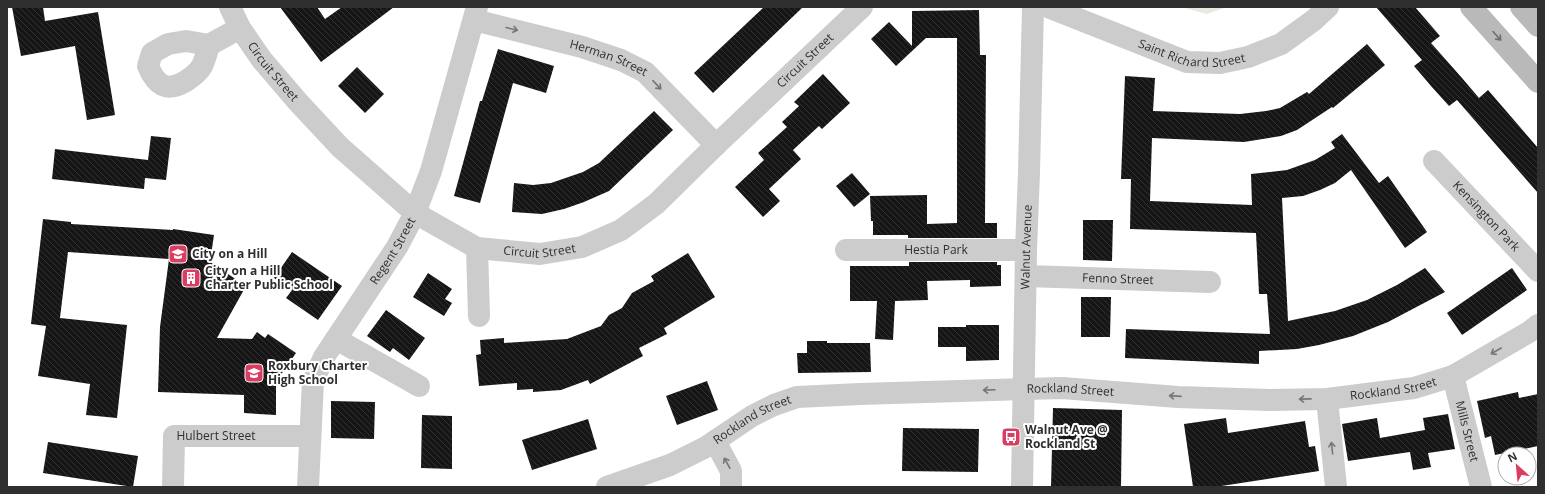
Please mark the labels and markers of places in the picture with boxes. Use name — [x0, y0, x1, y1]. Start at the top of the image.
school or university icon: City on a Hill — [167, 243, 189, 265]
place label: City on a Hill — [192, 245, 267, 262]
place label: City on a Hill Charter Public School — [205, 262, 333, 293]
building icon: City on a Hill Charter Public School — [180, 267, 202, 289]
place label: Roxbury Charter High School — [268, 357, 368, 388]
school or university icon: Roxbury Charter High School — [243, 362, 265, 384]
place label: Walnut Ave @ Rockland St — [1025, 421, 1108, 452]
bus stop icon: Walnut Ave @ Rockland St — [1000, 426, 1022, 448]

